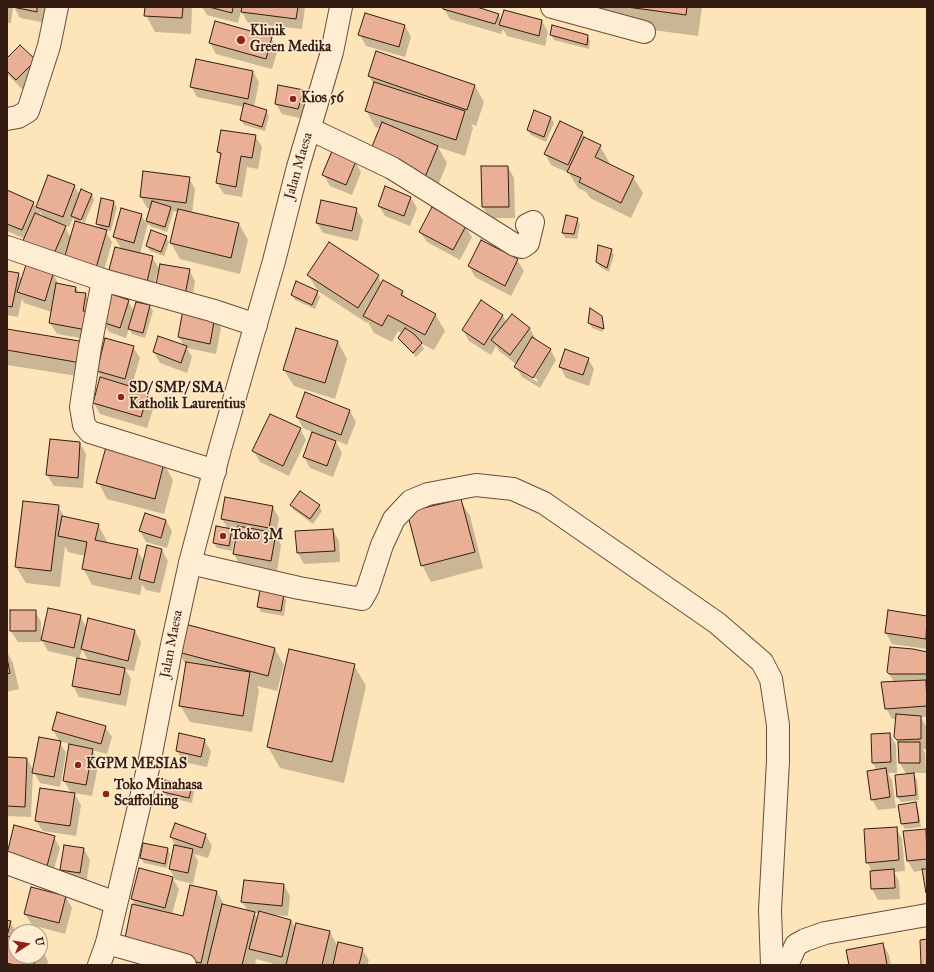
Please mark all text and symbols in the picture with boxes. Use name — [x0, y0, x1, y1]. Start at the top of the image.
place label: Klinik Green Medika — [250, 24, 331, 56]
marker: Klinik Green Medika — [235, 34, 247, 46]
place label: Kios 56 — [301, 91, 344, 107]
marker: Kios 56 — [288, 94, 298, 104]
street label: Jalan Maesa — [281, 131, 317, 201]
place label: SD/ SMP/ SMA Katholik Laurentius — [129, 381, 245, 414]
marker: SD/ SMP/ SMA Katholik Laurentius — [116, 392, 126, 402]
place label: Toko 3M — [231, 528, 283, 544]
marker: Toko 3M — [218, 531, 228, 541]
street label: Jalan Maesa — [157, 609, 187, 679]
place label: KGPM MESIAS — [86, 757, 187, 773]
marker: KGPM MESIAS — [73, 760, 83, 770]
place label: Toko Minahasa Scaffolding — [114, 778, 203, 810]
marker: Toko Minahasa Scaffolding — [101, 789, 111, 799]
north arrow — [8, 924, 48, 964]
text: U — [32, 936, 47, 947]

